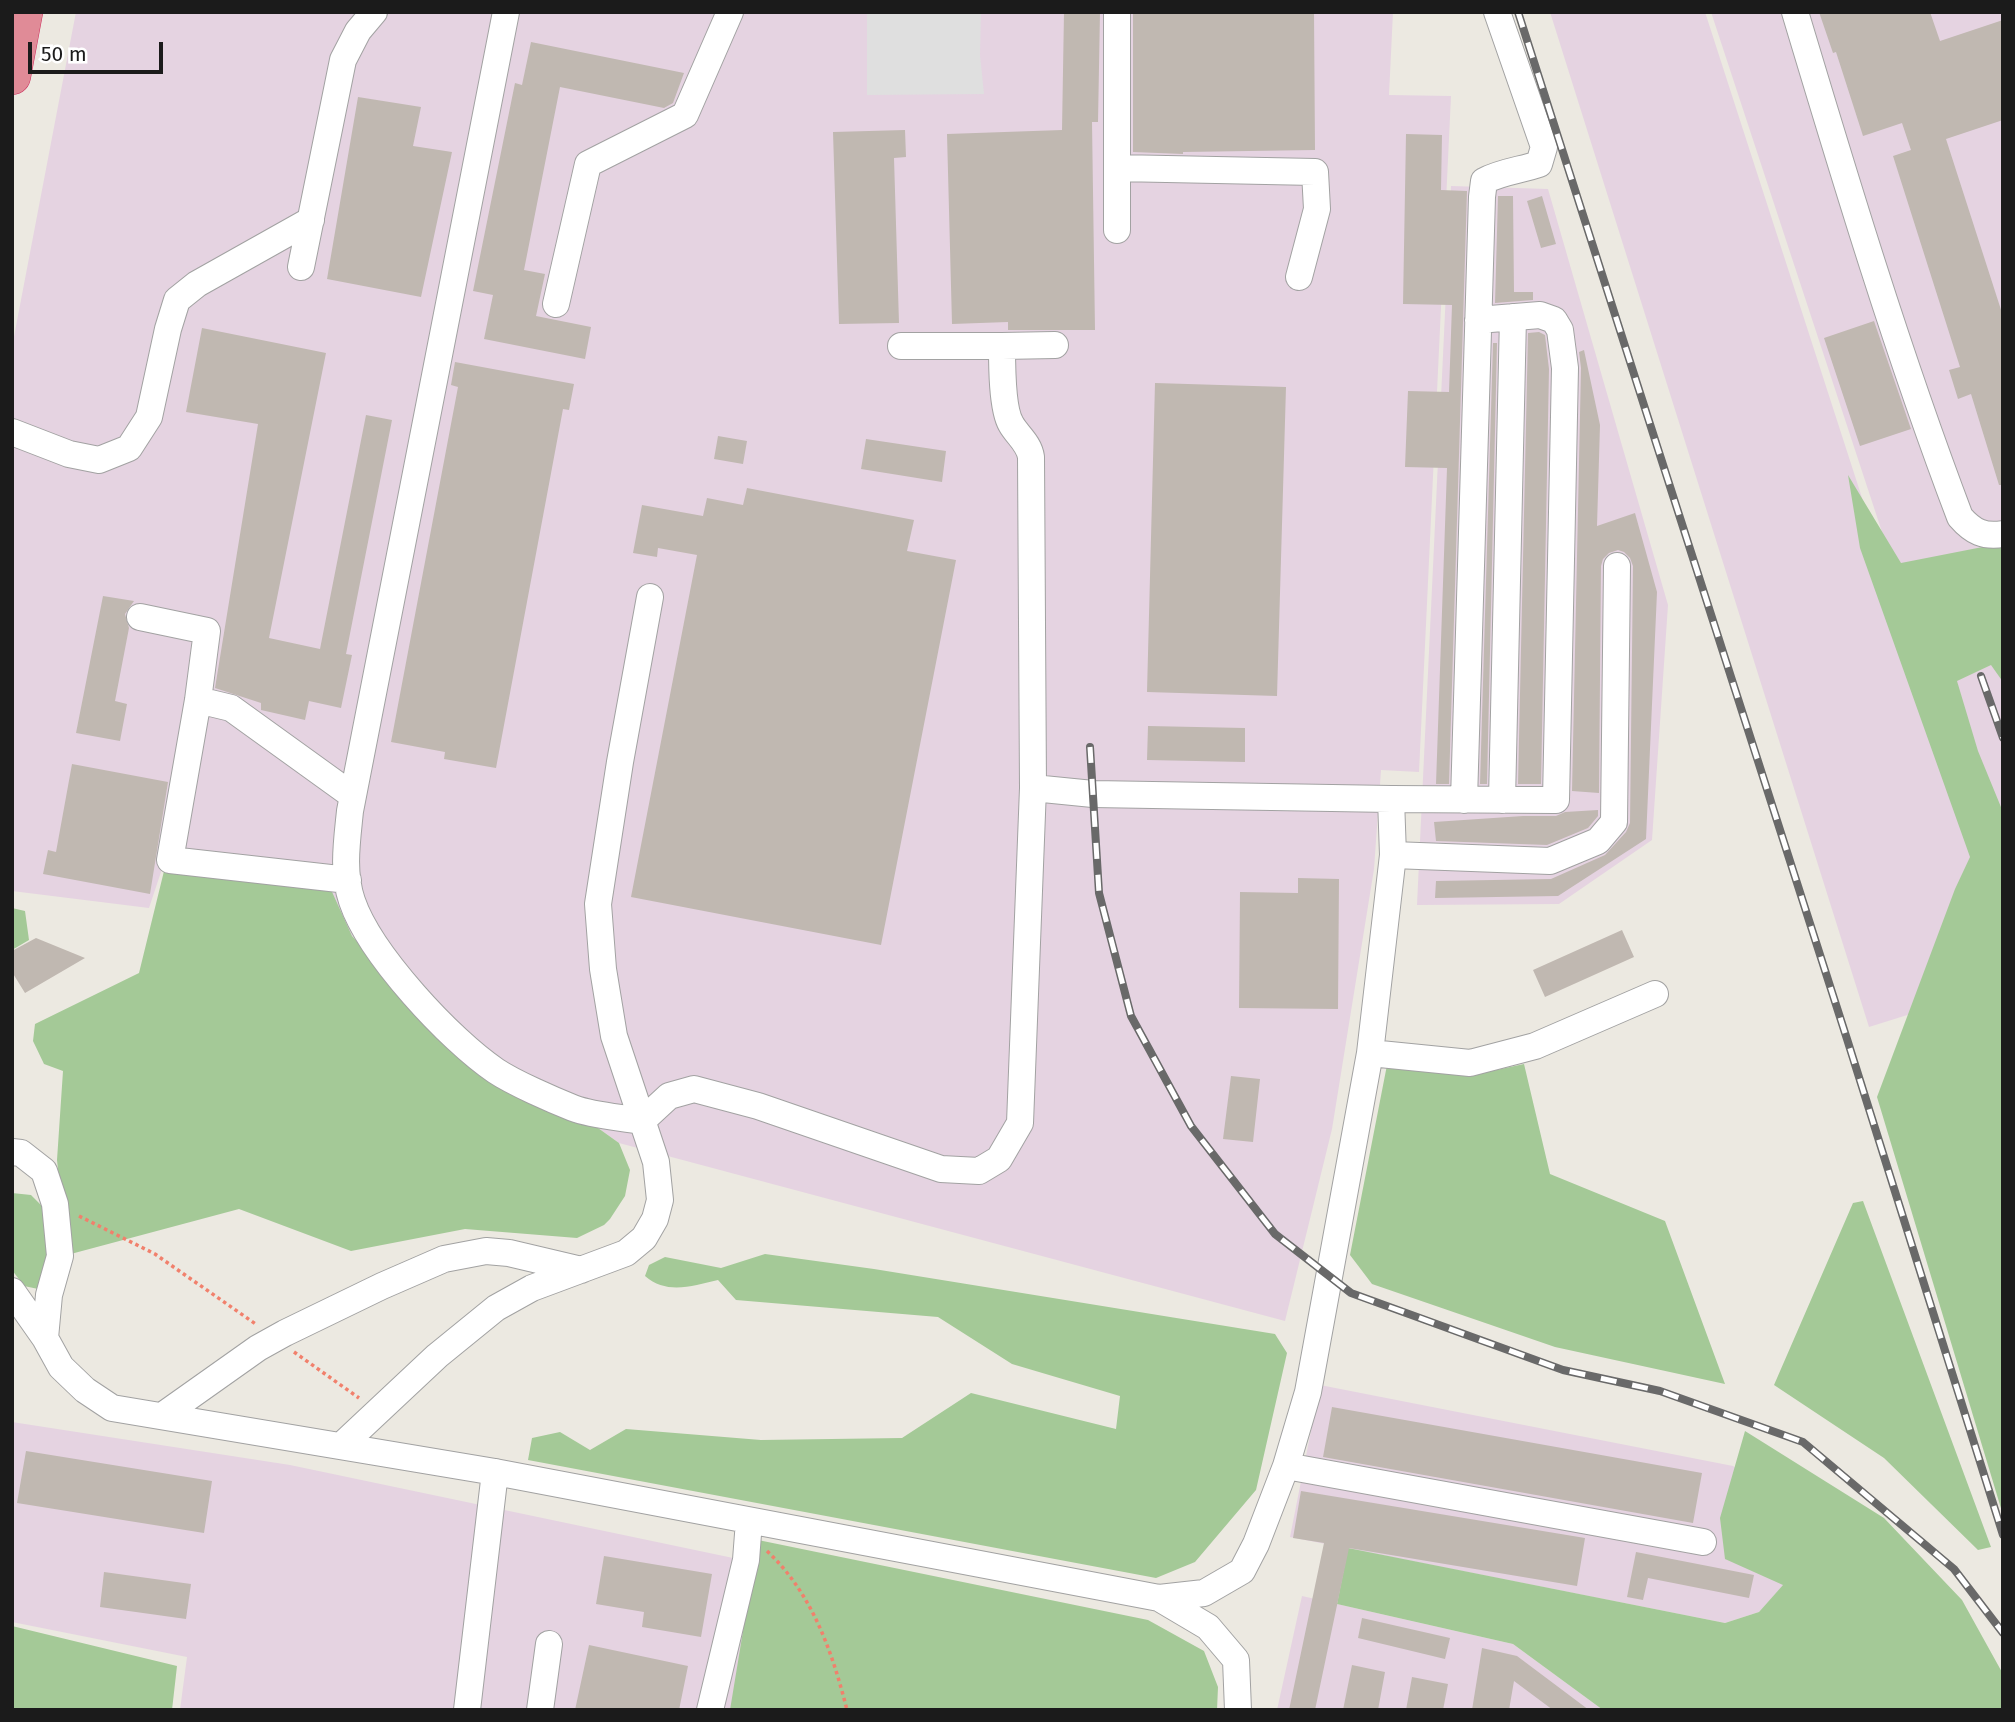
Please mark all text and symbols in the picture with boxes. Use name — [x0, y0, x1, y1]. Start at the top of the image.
scale bar — [32, 28, 166, 72]
text: 50 m — [41, 41, 87, 67]

